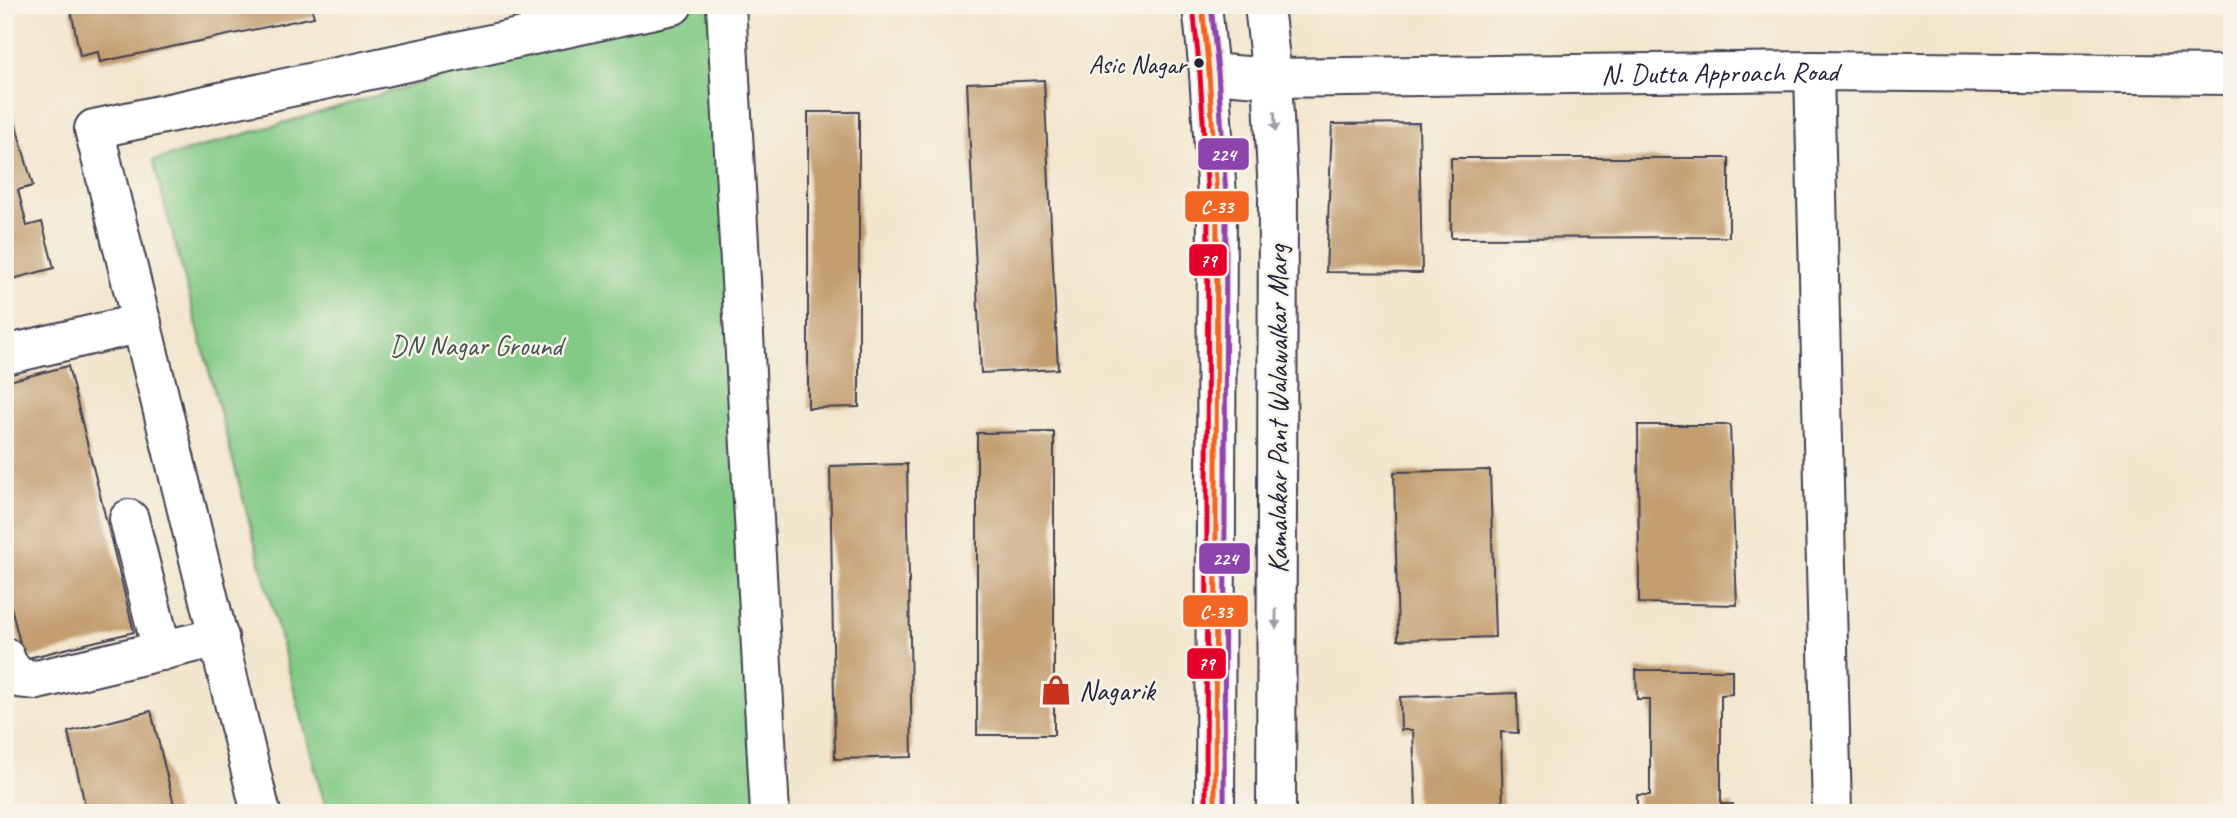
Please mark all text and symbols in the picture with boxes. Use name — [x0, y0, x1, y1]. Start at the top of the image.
place label: Asic Nagar — [1089, 48, 1189, 81]
street label: N. Dutta Approach Road — [1601, 54, 1842, 92]
marker: Asic Nagar — [1192, 56, 1206, 70]
one-way arrow — [1269, 111, 1280, 133]
line badge: 224 — [1197, 137, 1250, 171]
text: 224 — [1210, 143, 1238, 167]
line badge: C-33 — [1184, 190, 1250, 223]
text: C-33 — [1201, 195, 1236, 219]
line badge: 79 — [1188, 243, 1228, 277]
street label: Kamalakar Pant Walawalkar Marg — [1260, 243, 1295, 573]
text: 79 — [1200, 249, 1219, 273]
park label: DN Nagar Ground — [390, 328, 566, 363]
line badge: 224 — [1198, 542, 1251, 575]
text: 224 — [1212, 547, 1240, 571]
line badge: C-33 — [1182, 594, 1249, 628]
text: C-33 — [1200, 600, 1235, 624]
one-way arrow — [1271, 608, 1282, 630]
line badge: 79 — [1186, 647, 1227, 680]
text: 79 — [1198, 652, 1217, 676]
shop icon: Nagarik — [1039, 673, 1073, 707]
place label: Nagarik — [1079, 673, 1156, 708]

